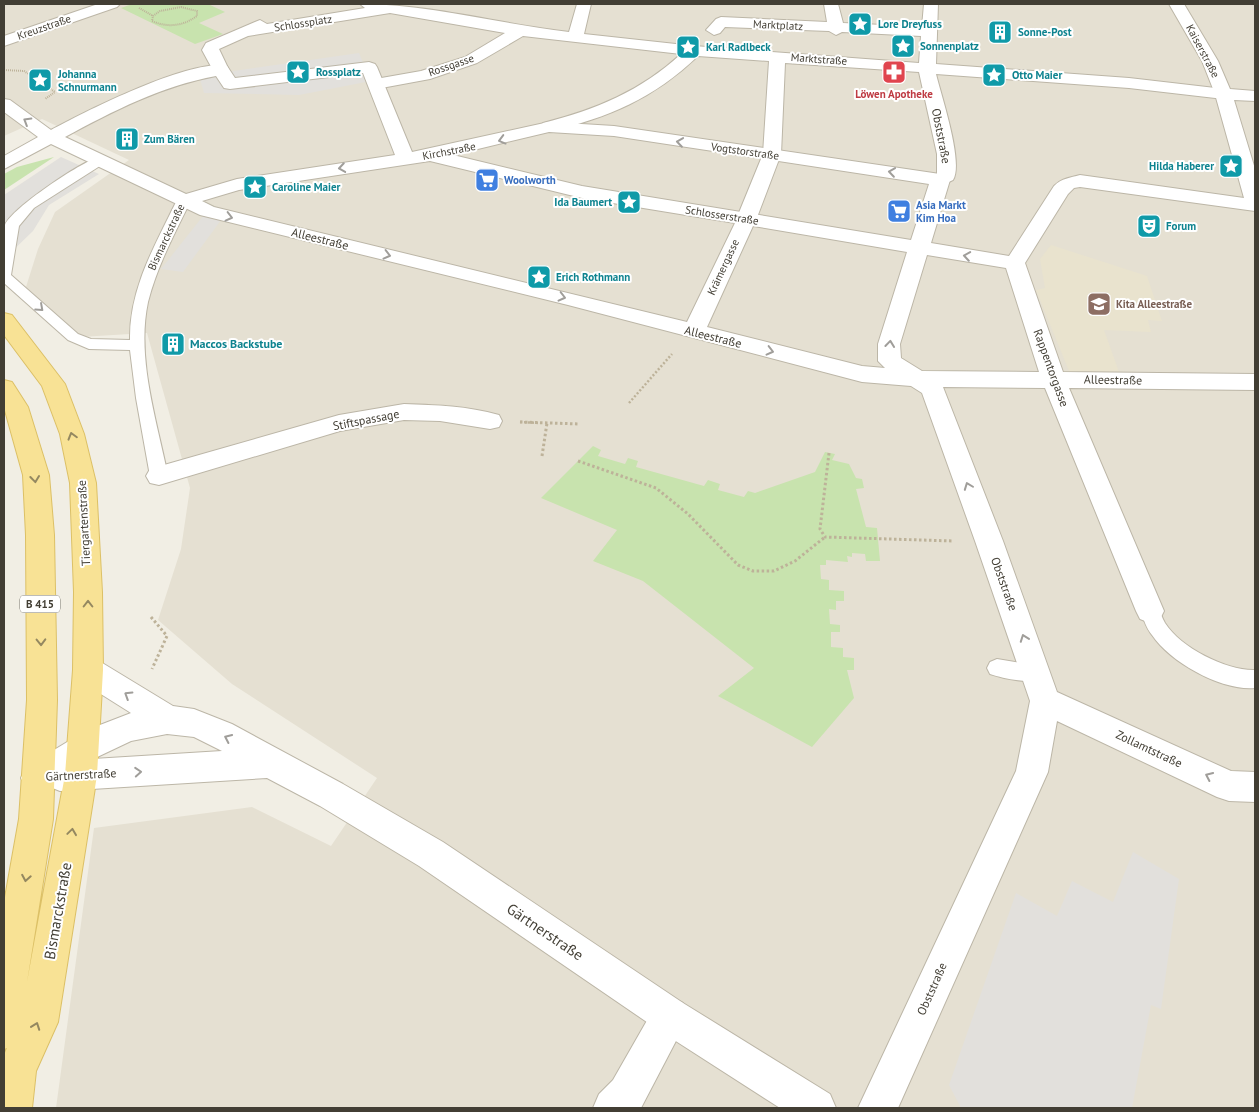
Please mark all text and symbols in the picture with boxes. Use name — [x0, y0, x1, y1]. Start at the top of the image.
street label: Kreuzstraße — [15, 11, 73, 43]
place icon: Lore Dreyfuss — [847, 11, 873, 37]
street label: Schlossplatz — [273, 12, 333, 34]
street label: Marktplatz — [753, 17, 803, 33]
place label: Lore Dreyfuss — [878, 17, 942, 31]
building icon: Sonne-Post — [987, 19, 1013, 45]
street label: Kaiserstraße — [1183, 22, 1223, 80]
place label: Sonne-Post — [1018, 25, 1072, 39]
place icon: Sonnenplatz — [890, 33, 916, 59]
place icon: Karl Radlbeck — [675, 34, 701, 60]
place label: Sonnenplatz — [920, 39, 979, 53]
place label: Karl Radlbeck — [706, 40, 771, 54]
street label: Marktstraße — [790, 50, 848, 68]
street label: Rossgasse — [426, 51, 476, 79]
place icon: Rossplatz — [285, 59, 311, 85]
pharmacy icon: Löwen Apotheke — [881, 59, 907, 85]
place icon: Otto Maier — [981, 62, 1007, 88]
place label: Rossplatz — [316, 65, 361, 79]
place icon: Johanna Schnurmann — [27, 67, 53, 93]
place label: Johanna Schnurmann — [57, 67, 117, 94]
place label: Otto Maier — [1012, 68, 1062, 82]
place label: Löwen Apotheke — [855, 87, 933, 101]
street label: Obststraße — [929, 107, 954, 165]
one-way arrow — [23, 117, 32, 127]
building icon: Zum Bären — [114, 126, 140, 152]
place label: Zum Bären — [144, 132, 195, 146]
one-way arrow — [498, 134, 506, 144]
one-way arrow — [675, 137, 684, 147]
street label: Kirchstraße — [421, 139, 477, 163]
street label: Vogtstorstraße — [709, 139, 780, 163]
place icon: Hilda Haberer — [1218, 153, 1244, 179]
place label: Hilda Haberer — [1149, 159, 1214, 173]
one-way arrow — [338, 163, 346, 173]
supermarket icon: Woolworth — [474, 167, 500, 193]
one-way arrow — [888, 167, 896, 178]
place label: Woolworth — [504, 173, 556, 187]
place icon: Caroline Maier — [242, 174, 268, 200]
place label: Caroline Maier — [272, 180, 341, 194]
place icon: Ida Baumert — [616, 189, 642, 215]
place label: Ida Baumert — [554, 195, 612, 209]
supermarket icon: Asia Markt Kim Hoa — [886, 198, 912, 224]
place label: Asia Markt Kim Hoa — [916, 198, 966, 225]
street label: Bismarckstraße — [144, 201, 188, 273]
street label: Schlosserstraße — [684, 202, 760, 228]
one-way arrow — [225, 211, 234, 222]
theatre icon: Forum — [1136, 213, 1162, 239]
place label: Forum — [1166, 219, 1196, 233]
street label: Alleestraße — [290, 224, 350, 253]
street label: Krämergasse — [704, 236, 742, 297]
one-way arrow — [383, 249, 392, 260]
one-way arrow — [962, 251, 970, 262]
place icon: Erich Rothmann — [526, 264, 552, 290]
place label: Erich Rothmann — [556, 270, 630, 284]
one-way arrow — [558, 291, 567, 302]
school or university icon: Kita Alleestraße — [1086, 291, 1112, 317]
place label: Kita Alleestraße — [1116, 297, 1192, 311]
one-way arrow — [35, 302, 44, 311]
street label: Alleestraße — [683, 322, 743, 351]
street label: Rappentorgasse — [1030, 327, 1072, 409]
building icon: Maccos Backstube — [160, 331, 186, 357]
place label: Maccos Backstube — [190, 336, 282, 351]
one-way arrow — [885, 340, 896, 348]
one-way arrow — [766, 345, 775, 356]
street label: Alleestraße — [1084, 371, 1142, 388]
street label: Stiftspassage — [331, 406, 400, 433]
one-way arrow — [68, 432, 78, 440]
one-way arrow — [29, 476, 40, 484]
street label: Tiergartenstraße — [74, 480, 93, 566]
one-way arrow — [964, 482, 974, 491]
street label: Obststraße — [988, 555, 1021, 613]
road number: B 415 — [20, 596, 60, 612]
one-way arrow — [83, 599, 93, 607]
one-way arrow — [1020, 635, 1030, 643]
one-way arrow — [35, 638, 46, 646]
one-way arrow — [125, 691, 134, 701]
street label: Zollamtstraße — [1114, 727, 1185, 770]
one-way arrow — [225, 734, 234, 744]
street label: Gärtnerstraße — [45, 765, 117, 784]
one-way arrow — [134, 766, 142, 777]
one-way arrow — [1205, 772, 1214, 783]
one-way arrow — [66, 827, 76, 836]
street label: Bismarckstraße — [40, 861, 75, 961]
one-way arrow — [21, 874, 31, 882]
street label: Gärtnerstraße — [503, 899, 587, 964]
street label: Obststraße — [913, 960, 950, 1018]
one-way arrow — [30, 1022, 40, 1031]

